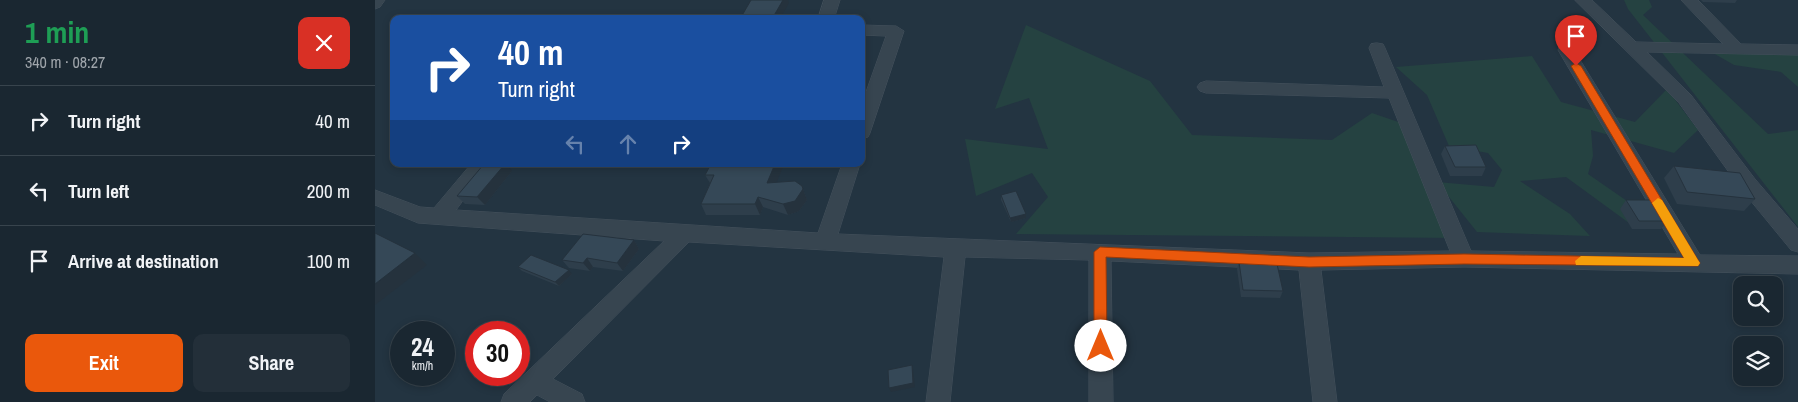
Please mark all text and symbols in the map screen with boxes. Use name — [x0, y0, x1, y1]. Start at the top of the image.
text: 1 min — [25, 12, 89, 52]
pin — [1555, 15, 1597, 66]
button: close — [298, 17, 350, 69]
icon: arrive — [1562, 22, 1590, 50]
text: 40 m — [498, 29, 563, 76]
icon: right — [415, 35, 480, 100]
text: 340 m · 08:27 — [25, 51, 105, 73]
text: Turn right — [498, 74, 575, 104]
icon: right — [25, 107, 53, 135]
text: Turn right — [68, 108, 140, 134]
text: 40 m — [315, 108, 350, 134]
icon: left — [561, 130, 589, 158]
icon: ahead — [614, 130, 642, 158]
icon: right — [667, 130, 695, 158]
icon: left — [25, 177, 53, 205]
text: Turn left — [68, 178, 129, 204]
text: 200 m — [307, 178, 350, 204]
icon: arrive — [25, 247, 53, 275]
text: Arrive at destination — [68, 248, 219, 274]
text: 100 m — [307, 248, 350, 274]
map controls — [1733, 276, 1783, 386]
button: search — [1733, 276, 1783, 326]
position arrow — [1074, 319, 1126, 371]
speed limit sign: 30 — [465, 321, 530, 386]
text: 24 — [411, 330, 434, 364]
button: Exit — [25, 334, 183, 392]
button: Share — [193, 334, 350, 392]
button: layers — [1733, 336, 1783, 386]
text: km/h — [412, 358, 433, 374]

